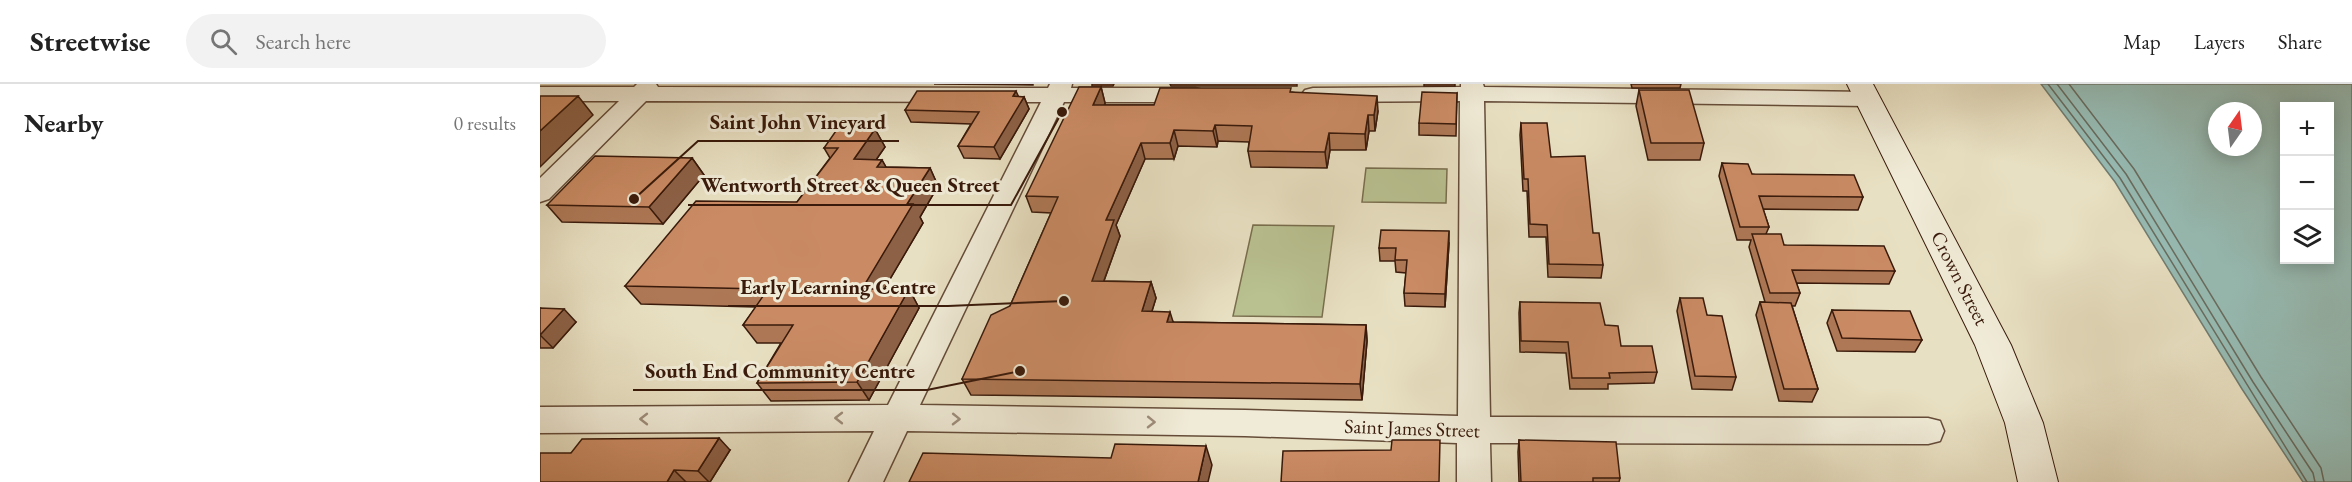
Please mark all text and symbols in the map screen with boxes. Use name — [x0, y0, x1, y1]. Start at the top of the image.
search box — [186, 14, 606, 68]
text: Streetwise — [30, 23, 150, 59]
icon: search — [207, 25, 240, 58]
text: Search here — [255, 27, 351, 56]
text: Map — [2123, 28, 2161, 55]
text: Layers — [2194, 28, 2245, 55]
text: Share — [2278, 28, 2322, 55]
callout: Saint John Vineyard — [698, 102, 899, 141]
north arrow — [2208, 102, 2262, 156]
map controls — [2280, 102, 2334, 264]
button: + — [2280, 102, 2334, 156]
text: Nearby — [24, 106, 104, 140]
text: Saint John Vineyard — [710, 108, 887, 135]
text: 0 results — [453, 110, 516, 136]
button: − — [2280, 156, 2334, 210]
callout: Wentworth Street & Queen Street — [688, 166, 1011, 205]
text: Wentworth Street & Queen Street — [700, 171, 1000, 198]
button: layers — [2280, 210, 2334, 264]
street label: Crown Street — [1925, 226, 1995, 330]
callout: Early Learning Centre — [728, 267, 948, 306]
text: Early Learning Centre — [740, 273, 936, 300]
callout: South End Community Centre — [633, 351, 927, 390]
text: South End Community Centre — [645, 357, 915, 384]
one-way arrow — [834, 412, 843, 424]
one-way arrow — [951, 412, 960, 425]
one-way arrow — [639, 413, 648, 425]
street label: Saint James Street — [1344, 413, 1481, 443]
one-way arrow — [1146, 416, 1155, 428]

